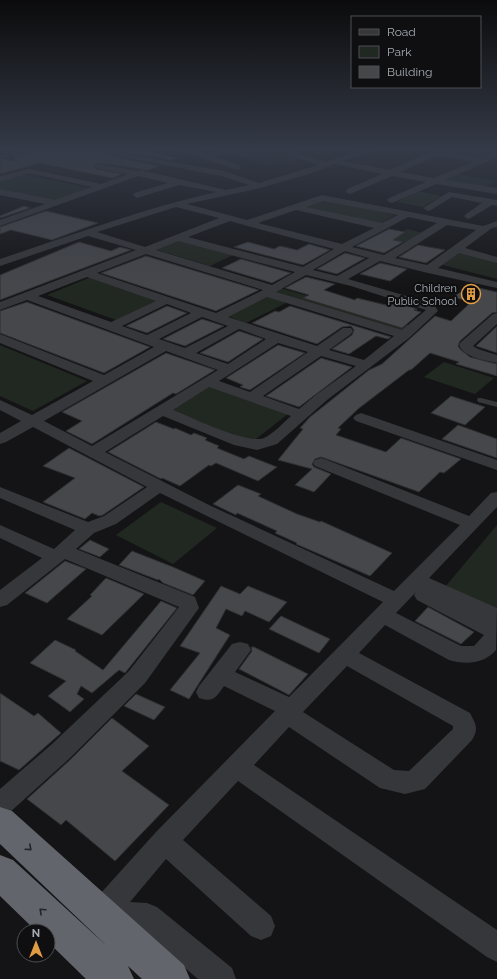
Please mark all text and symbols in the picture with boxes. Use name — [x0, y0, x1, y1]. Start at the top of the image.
legend — [351, 16, 481, 88]
text: Road — [387, 25, 416, 39]
text: Park — [387, 45, 412, 59]
text: Building — [387, 65, 433, 79]
place label: Children Public School — [387, 282, 457, 308]
building icon: Children Public School — [460, 283, 482, 305]
one-way arrow — [24, 843, 32, 851]
one-way arrow — [39, 908, 47, 916]
north arrow — [16, 923, 56, 963]
text: N — [32, 927, 40, 940]

